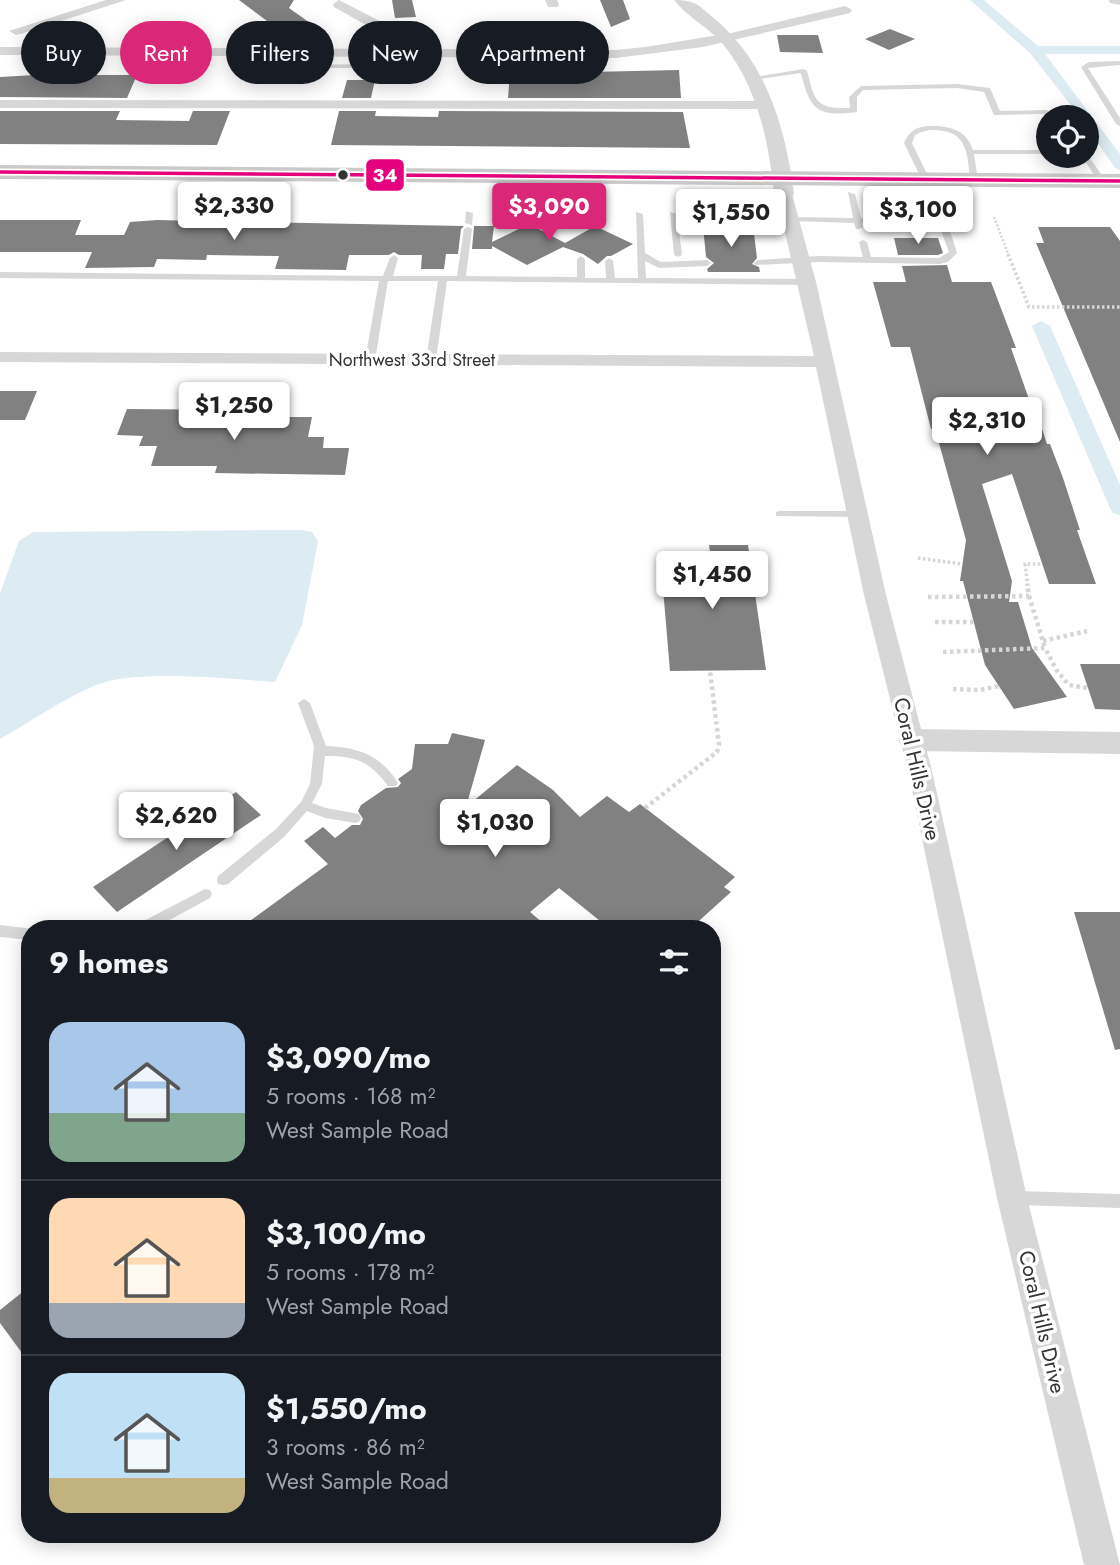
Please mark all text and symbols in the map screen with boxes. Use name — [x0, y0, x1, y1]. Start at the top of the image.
chip: Buy — [21, 21, 106, 84]
chip: Rent — [120, 21, 212, 84]
chip: Filters — [226, 21, 334, 84]
chip: New — [348, 21, 442, 84]
chip: Apartment — [456, 21, 609, 84]
map controls — [1036, 105, 1099, 168]
button: locate — [1036, 105, 1099, 168]
line badge: 34 — [365, 158, 405, 192]
text: 34 — [372, 162, 398, 189]
unlabelled marker — [336, 168, 350, 182]
pin: $2,330 — [177, 182, 291, 242]
pin: $3,090 — [492, 184, 606, 243]
pin: $3,100 — [861, 187, 975, 246]
text: $2,330 — [194, 188, 274, 222]
text: $3,090 — [508, 189, 590, 223]
pin: $1,550 — [674, 190, 788, 249]
text: $3,100 — [879, 192, 957, 226]
text: $1,550 — [692, 195, 770, 229]
street label: Northwest 33rd Street — [329, 347, 496, 373]
pin: $1,250 — [177, 382, 291, 442]
text: $1,250 — [195, 388, 273, 422]
pin: $2,310 — [930, 398, 1044, 457]
text: $2,310 — [948, 403, 1026, 437]
pin: $1,450 — [655, 552, 769, 611]
text: $1,450 — [672, 557, 752, 591]
street label: Coral Hills Drive — [886, 695, 948, 844]
pin: $2,620 — [119, 792, 233, 852]
text: $2,620 — [135, 798, 217, 832]
pin: $1,030 — [438, 800, 552, 859]
text: $1,030 — [456, 805, 534, 839]
text: 9 homes — [49, 941, 168, 984]
icon: filters — [655, 943, 693, 981]
text: $3,090/mo — [266, 1036, 431, 1079]
icon: home — [105, 1050, 189, 1134]
text: 5 rooms · 168 m² — [266, 1079, 435, 1113]
text: West Sample Road — [266, 1113, 449, 1147]
text: $3,100/mo — [266, 1212, 426, 1255]
icon: home — [105, 1226, 189, 1310]
street label: Coral Hills Drive — [1011, 1248, 1073, 1397]
text: 5 rooms · 178 m² — [266, 1255, 434, 1289]
text: West Sample Road — [266, 1289, 449, 1323]
text: $1,550/mo — [266, 1387, 427, 1430]
icon: home — [105, 1401, 189, 1485]
text: 3 rooms · 86 m² — [266, 1430, 425, 1464]
text: West Sample Road — [266, 1464, 449, 1498]

